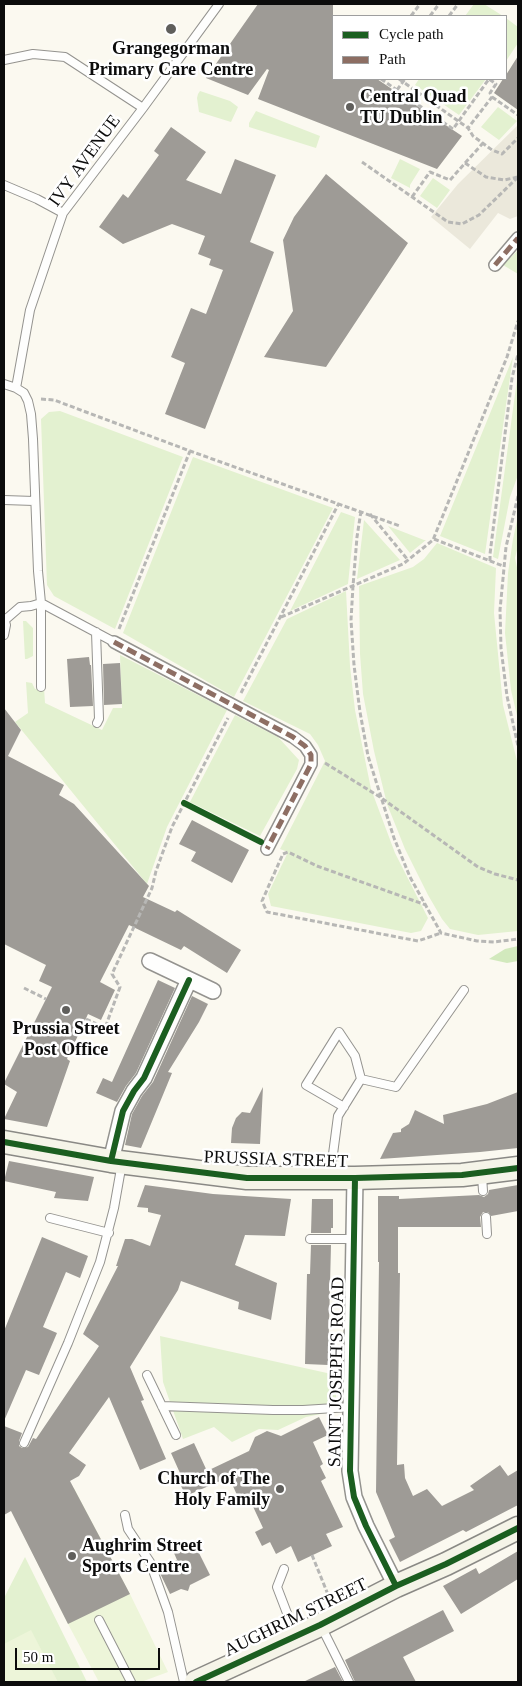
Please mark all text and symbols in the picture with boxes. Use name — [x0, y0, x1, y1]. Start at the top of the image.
legend — [332, 15, 507, 80]
marker: Grangegorman Primary Care Centre — [164, 22, 178, 36]
text: Cycle path — [379, 26, 444, 42]
place label: Grangegorman Primary Care Centre — [89, 38, 253, 80]
text: Path — [379, 51, 406, 67]
place label: Central Quad TU Dublin — [360, 86, 467, 128]
marker: Central Quad TU Dublin — [344, 101, 356, 113]
street label: IVY AVENUE — [44, 111, 126, 211]
marker: Prussia Street Post Office — [60, 1004, 72, 1016]
place label: Prussia Street Post Office — [12, 1018, 120, 1060]
street label: PRUSSIA STREET — [203, 1147, 349, 1173]
street label: SAINT JOSEPH'S ROAD — [325, 1277, 349, 1467]
place label: Church of The Holy Family — [157, 1468, 270, 1510]
marker: Church of The Holy Family — [274, 1483, 286, 1495]
place label: Aughrim Street Sports Centre — [82, 1535, 202, 1578]
marker: Aughrim Street Sports Centre — [66, 1550, 78, 1562]
street label: AUGHRIM STREET — [221, 1574, 371, 1662]
scale bar — [18, 1638, 162, 1670]
text: 50 m — [23, 1649, 53, 1665]

